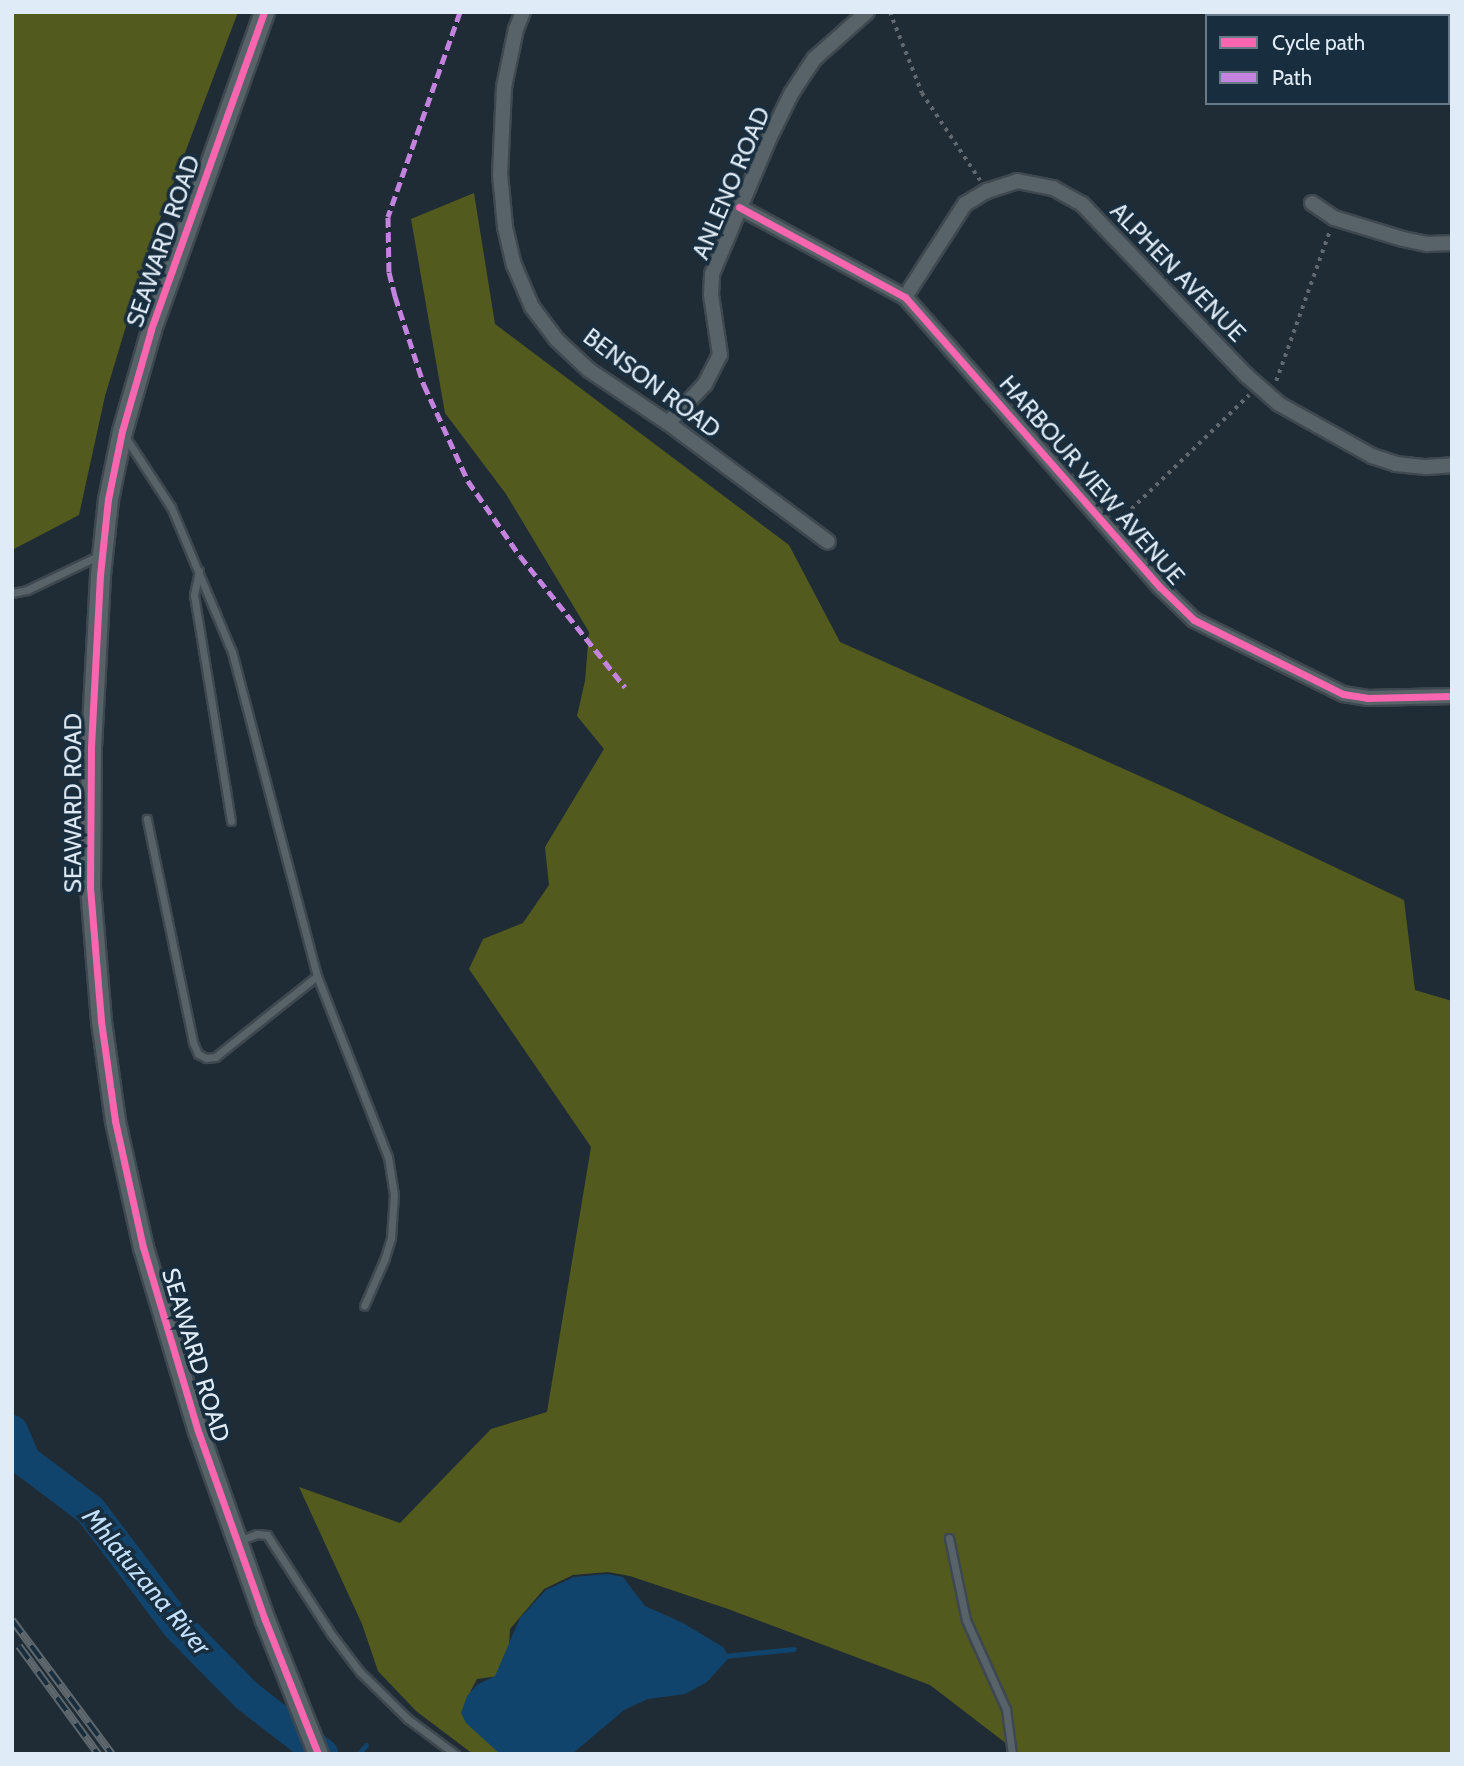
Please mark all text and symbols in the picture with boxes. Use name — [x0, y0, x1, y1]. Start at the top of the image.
legend — [1205, 14, 1450, 105]
text: Cycle path — [1272, 30, 1365, 55]
text: Path — [1272, 65, 1312, 90]
street label: ANLENO ROAD — [686, 102, 776, 264]
street label: SEAWARD ROAD — [120, 151, 206, 331]
street label: ALPHEN AVENUE — [1104, 196, 1252, 348]
street label: BENSON ROAD — [578, 322, 726, 444]
street label: HARBOUR VIEW AVENUE — [993, 370, 1191, 590]
street label: SEAWARD ROAD — [59, 713, 87, 893]
street label: SEAWARD ROAD — [156, 1265, 236, 1445]
water label: Mhlatuzana River — [75, 1502, 217, 1662]

